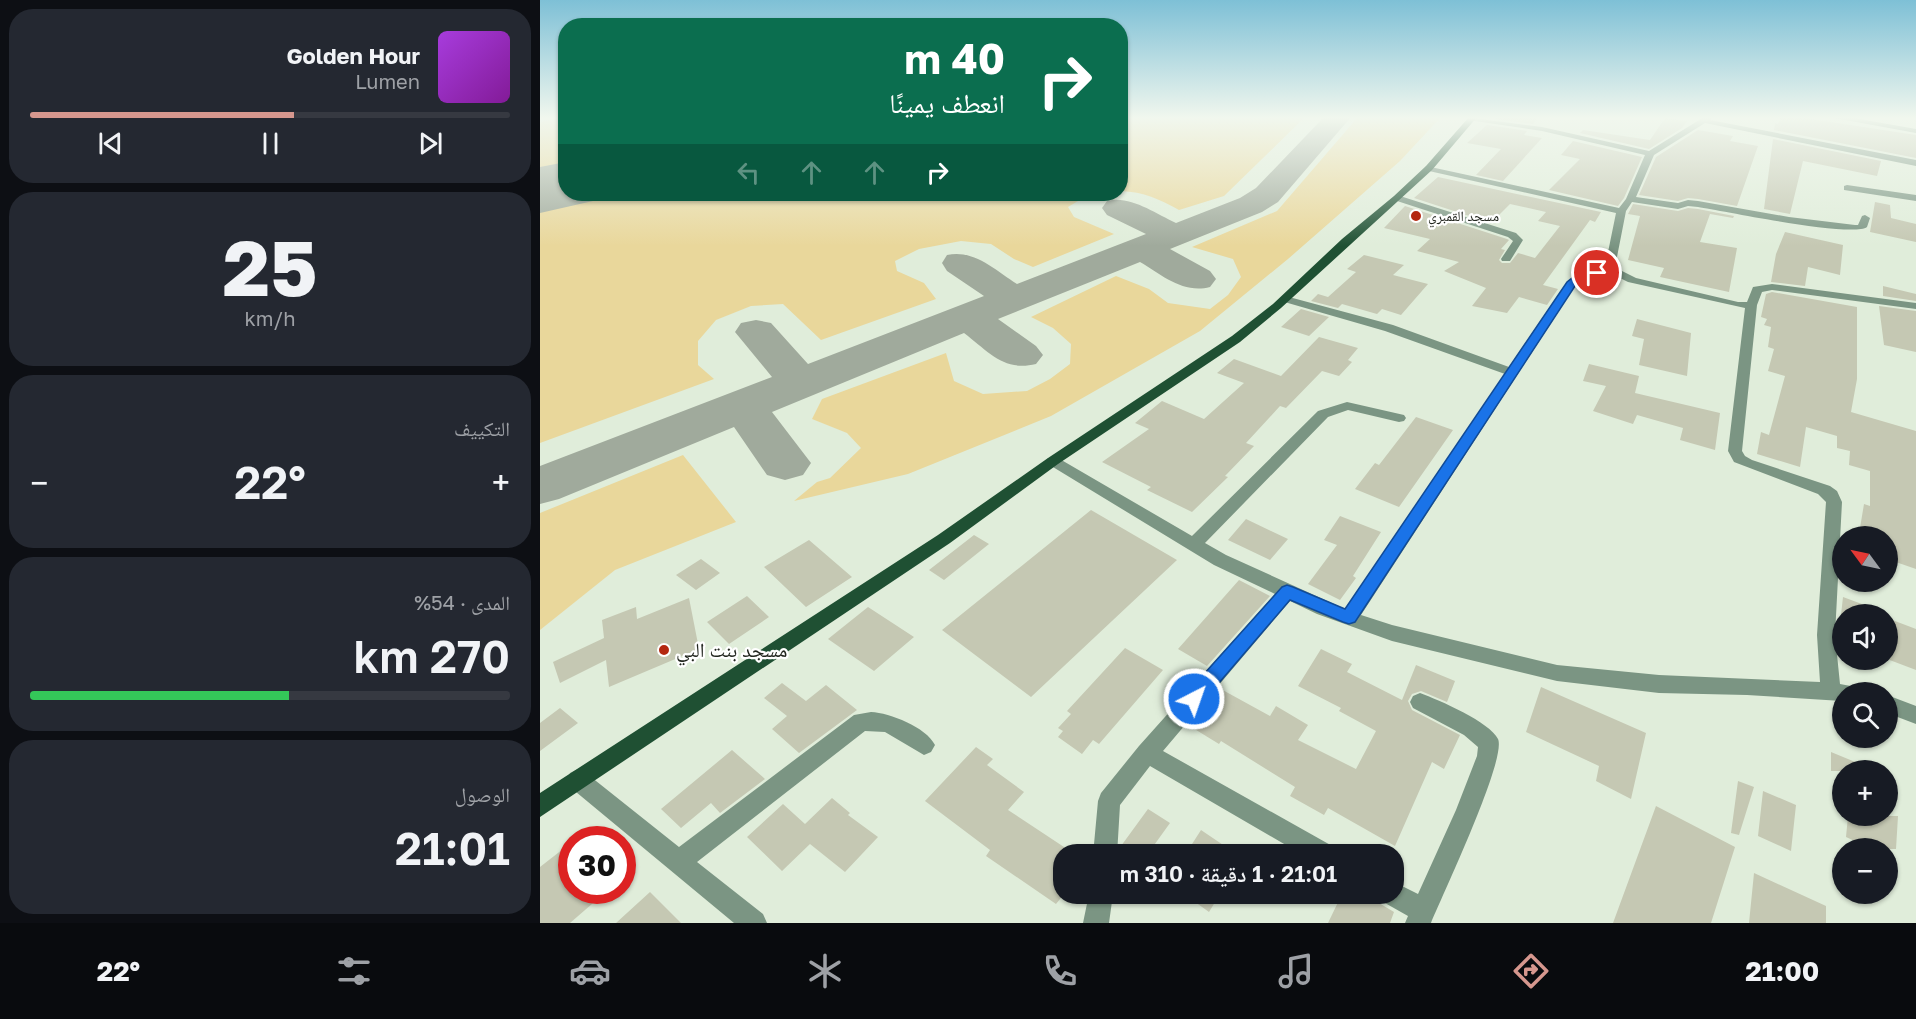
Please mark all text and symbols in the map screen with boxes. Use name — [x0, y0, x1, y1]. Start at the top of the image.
text: 40 m — [904, 33, 1005, 83]
text: Golden Hour — [286, 42, 420, 69]
icon: right — [1026, 42, 1104, 120]
text: Lumen — [355, 69, 420, 93]
text: انعطف يمينًا — [889, 87, 1005, 119]
icon: previous — [94, 127, 127, 160]
icon: pause — [254, 127, 287, 160]
icon: next — [414, 127, 447, 160]
icon: left — [732, 156, 765, 189]
icon: ahead — [795, 156, 828, 189]
icon: ahead — [858, 156, 891, 189]
icon: right — [921, 156, 954, 189]
place label: مسجد القمبري — [1428, 207, 1499, 228]
marker: مسجد القمبري — [1409, 209, 1423, 223]
text: 25 — [222, 220, 318, 313]
pin — [1571, 247, 1622, 298]
icon: arrive — [1580, 256, 1613, 289]
text: km/h — [245, 306, 295, 330]
text: التكييف — [454, 416, 510, 440]
text: 22° — [234, 455, 306, 509]
text: − — [30, 463, 48, 502]
text: + — [492, 463, 510, 502]
north arrow — [1832, 526, 1898, 592]
map controls — [1832, 526, 1898, 904]
text: المدى · 54% — [414, 590, 510, 614]
button: sound — [1832, 604, 1898, 670]
text: 270 km — [353, 629, 510, 683]
place label: مسجد بنت البي — [676, 637, 787, 666]
marker: مسجد بنت البي — [657, 643, 671, 657]
position arrow — [1162, 667, 1226, 731]
button: search — [1832, 682, 1898, 748]
button: + — [1832, 760, 1898, 826]
text: الوصول — [455, 782, 510, 806]
text: 21:01 — [395, 821, 510, 875]
speed limit sign: 30 — [558, 826, 636, 904]
button: − — [1832, 838, 1898, 904]
text: 21:01 · 1 دقيقة · 310 m — [1120, 860, 1337, 887]
icon: filters — [333, 950, 375, 992]
icon: car — [569, 950, 611, 992]
icon: climate — [804, 950, 846, 992]
icon: phone — [1039, 950, 1081, 992]
icon: music — [1275, 950, 1317, 992]
icon: directions — [1510, 950, 1552, 992]
text: 22° — [97, 955, 140, 987]
text: 21:00 — [1745, 955, 1819, 987]

